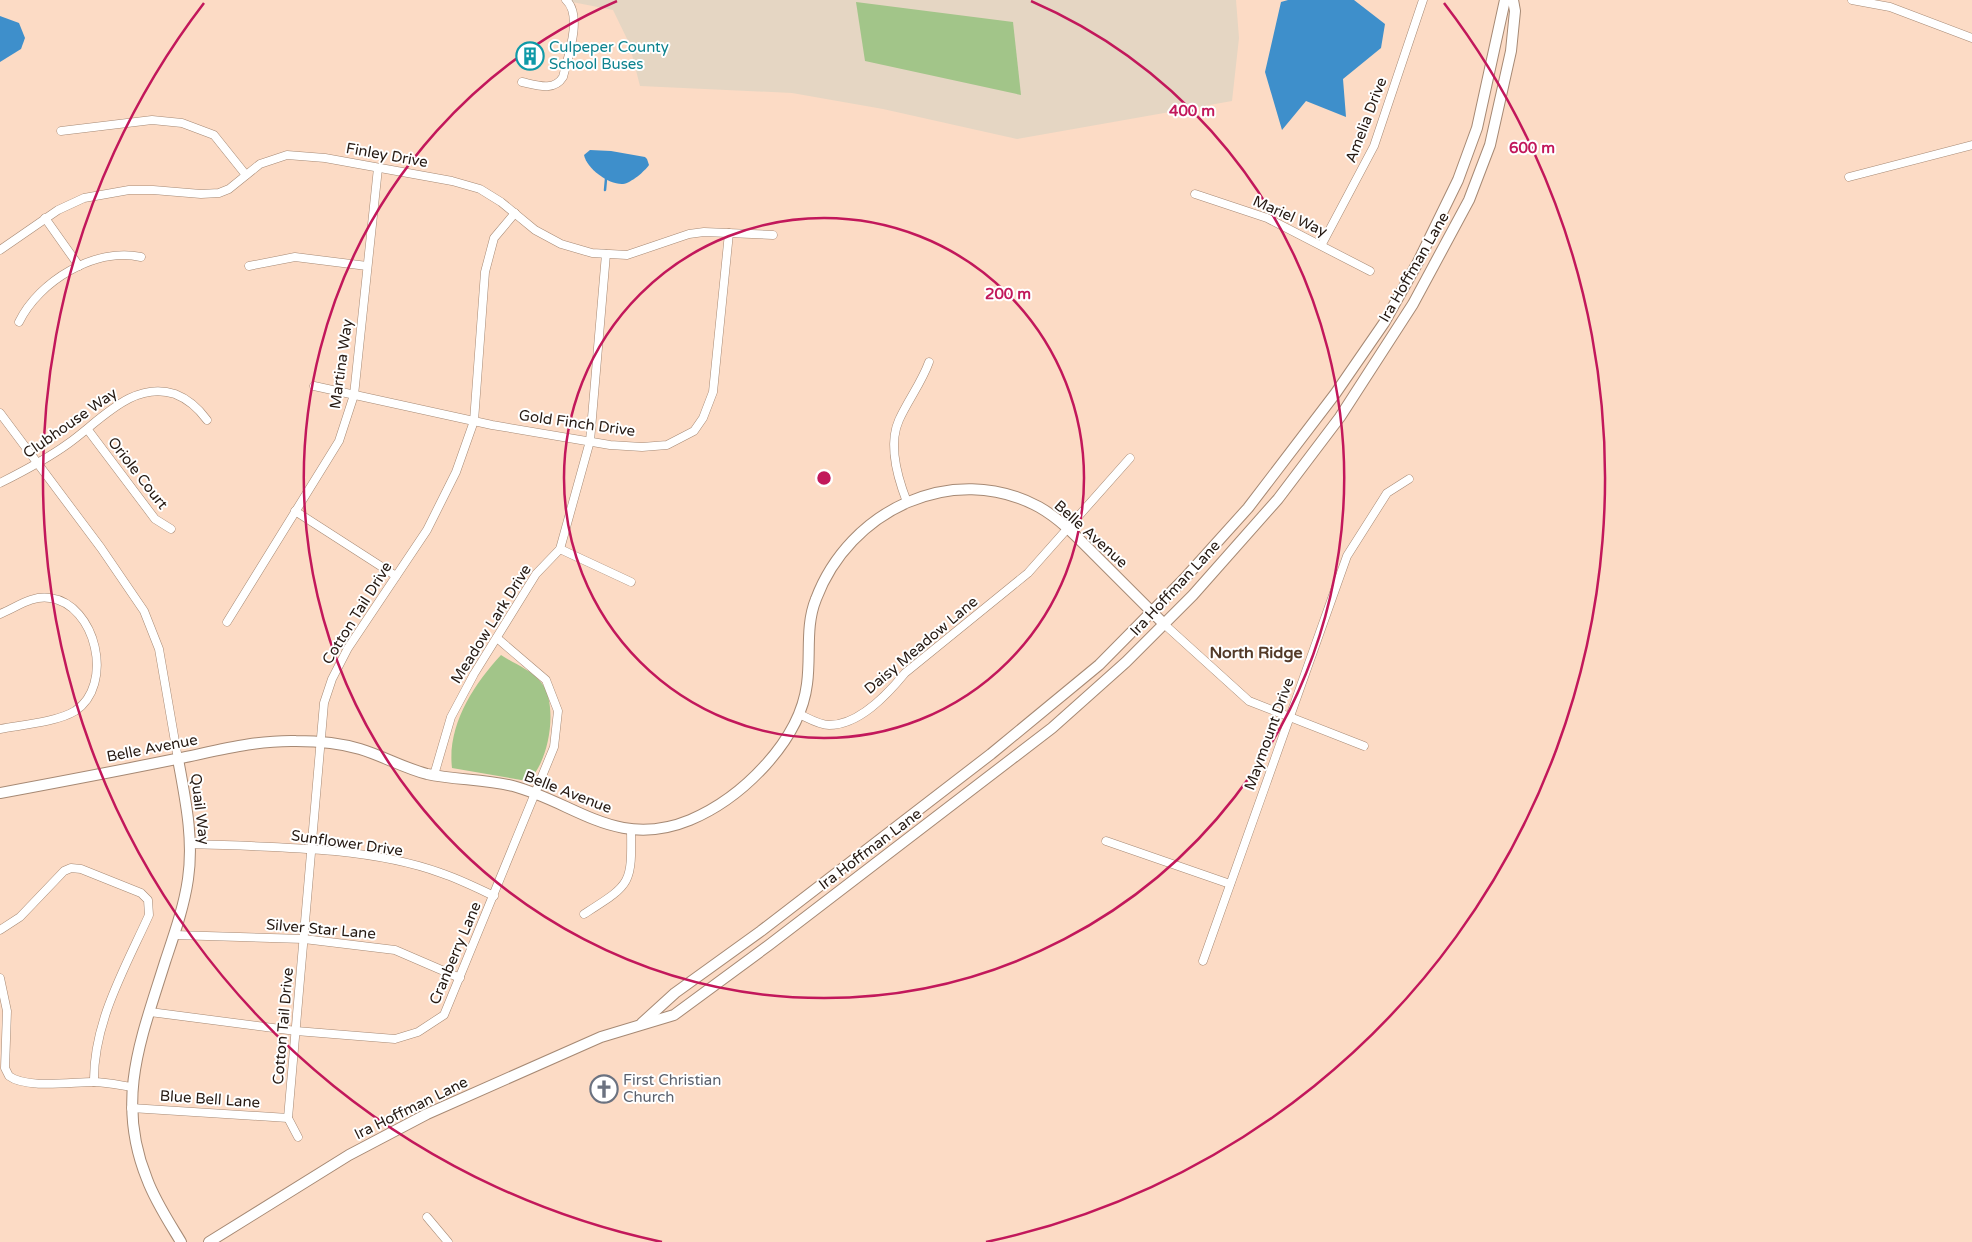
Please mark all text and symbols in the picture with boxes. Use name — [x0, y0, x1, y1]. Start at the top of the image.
place label: Culpeper County School Buses — [549, 38, 669, 73]
building icon: Culpeper County School Buses — [515, 41, 545, 71]
street label: Amelia Drive — [1341, 75, 1391, 165]
text: 400 m — [1169, 102, 1215, 120]
street label: Finley Drive — [345, 139, 429, 171]
text: 600 m — [1509, 139, 1555, 157]
street label: Mariel Way — [1250, 192, 1330, 240]
street label: Ira Hoffman Lane — [1375, 209, 1453, 325]
text: 200 m — [985, 285, 1031, 303]
street label: Martina Way — [326, 318, 356, 410]
street label: Clubhouse Way — [20, 384, 120, 462]
street label: Gold Finch Drive — [518, 406, 636, 440]
street label: Oriole Court — [104, 433, 172, 513]
centre of rings — [815, 469, 833, 487]
street label: Belle Avenue — [1051, 496, 1131, 572]
street label: Ira Hoffman Lane — [1126, 537, 1224, 639]
street label: Cotton Tail Drive — [318, 558, 396, 668]
street label: Meadow Lark Drive — [447, 561, 535, 687]
street label: Daisy Meadow Lane — [861, 592, 981, 698]
district label: North Ridge — [1209, 643, 1303, 663]
street label: Maymount Drive — [1240, 675, 1298, 793]
street label: Belle Avenue — [105, 730, 199, 766]
street label: Belle Avenue — [522, 767, 614, 817]
street label: Quail Way — [187, 772, 213, 846]
street label: Ira Hoffman Lane — [815, 805, 925, 893]
street label: Sunflower Drive — [290, 826, 404, 860]
street label: Cranberry Lane — [425, 899, 485, 1007]
street label: Silver Star Lane — [265, 915, 377, 943]
street label: Cotton Tail Drive — [269, 967, 297, 1085]
place label: First Christian Church — [623, 1071, 721, 1106]
street label: Ira Hoffman Lane — [351, 1073, 471, 1143]
church icon: First Christian Church — [589, 1074, 619, 1104]
street label: Blue Bell Lane — [159, 1087, 261, 1111]

